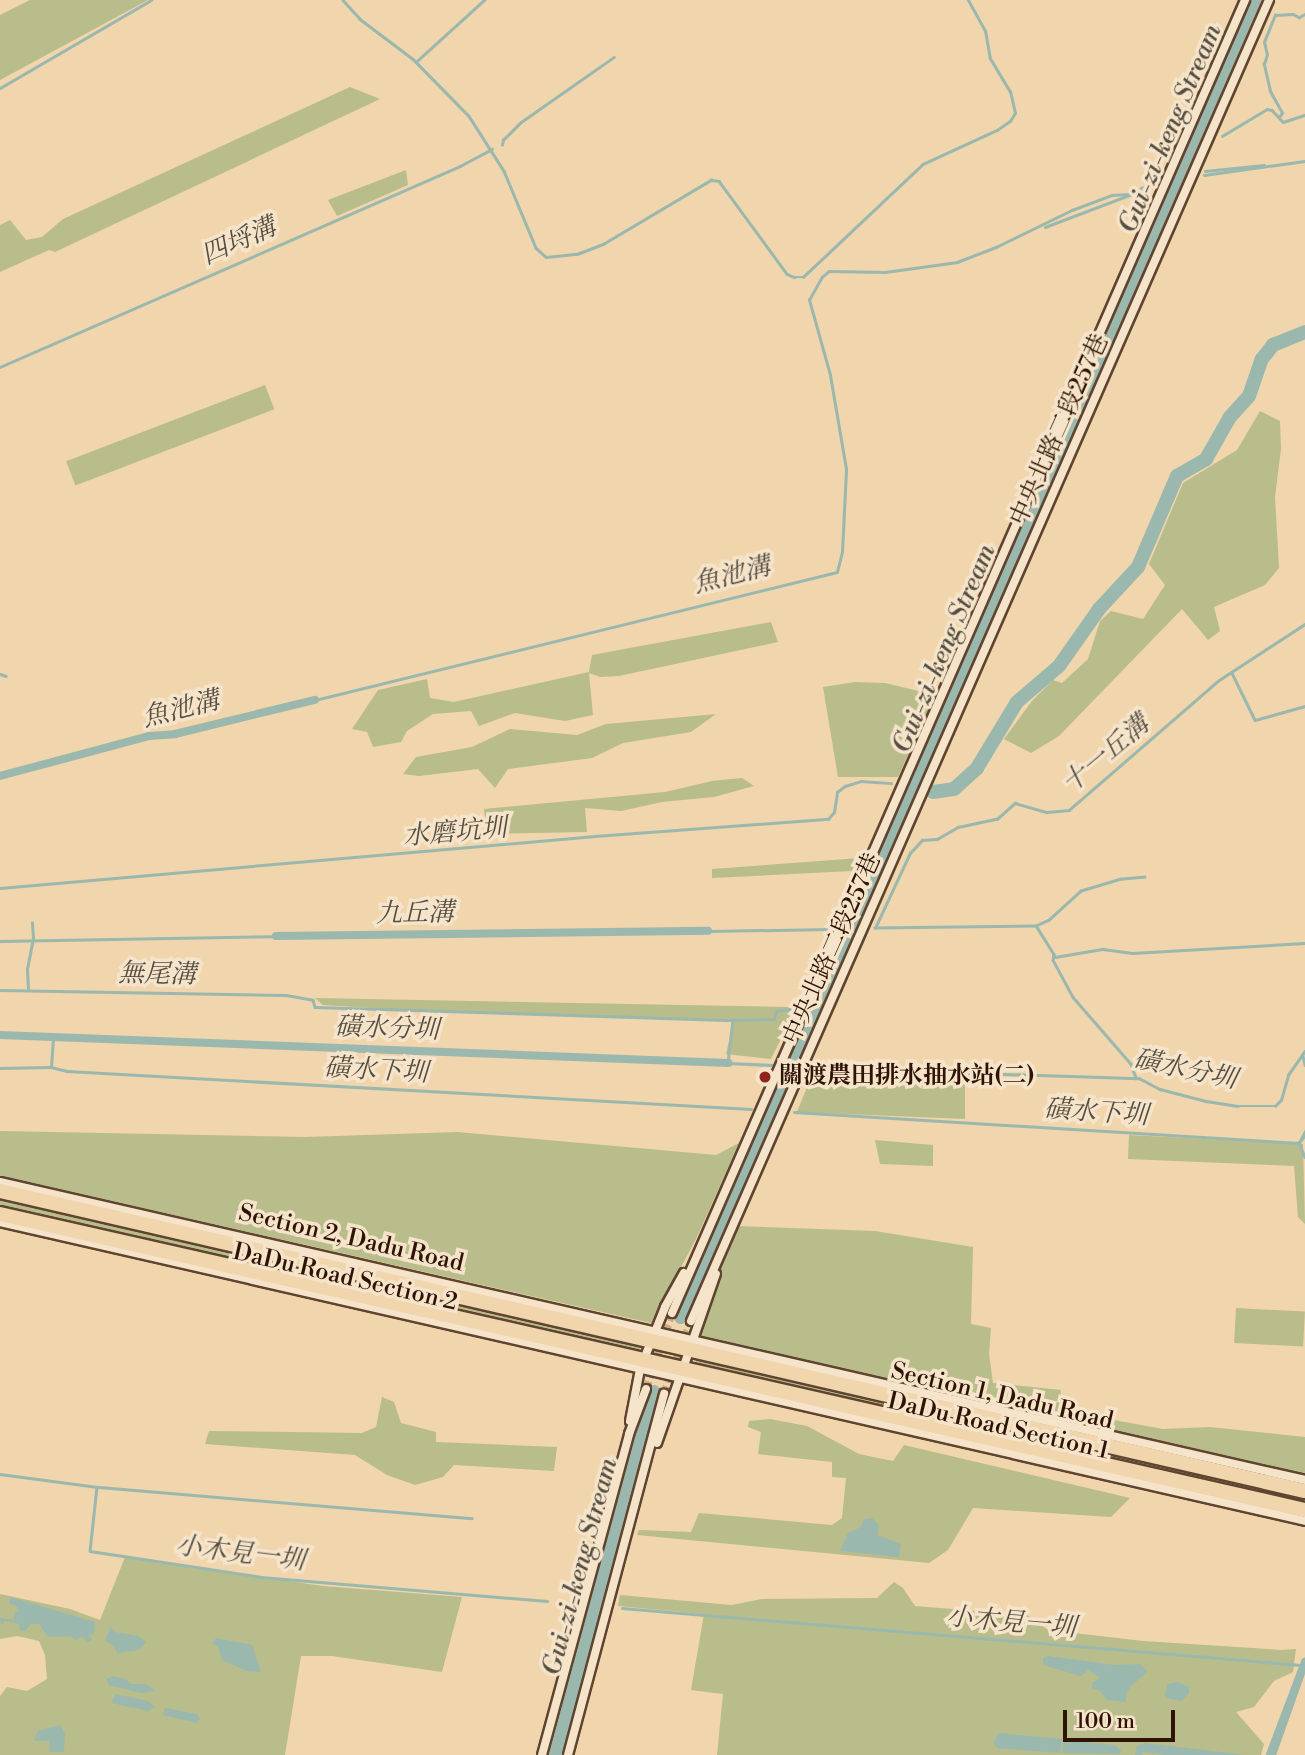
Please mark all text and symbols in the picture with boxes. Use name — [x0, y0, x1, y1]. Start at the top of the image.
water label: Gui-zi-keng Stream — [1113, 20, 1229, 238]
water label: 四埒溝 — [197, 212, 281, 272]
street label: 中央北路二段257巷 — [1005, 330, 1115, 530]
water label: Gui-zi-keng Stream — [887, 540, 1003, 758]
water label: 魚池溝 — [690, 551, 774, 601]
water label: 魚池溝 — [139, 685, 223, 735]
water label: 十一丘溝 — [1056, 710, 1156, 800]
water label: 水磨坑圳 — [402, 813, 508, 853]
street label: 中央北路二段257巷 — [778, 849, 888, 1049]
water label: 九丘溝 — [376, 898, 454, 930]
water label: 無尾溝 — [118, 959, 196, 991]
water label: 磺水分圳 — [334, 1012, 440, 1046]
water label: 磺水分圳 — [1131, 1044, 1239, 1096]
water label: 磺水下圳 — [323, 1053, 429, 1089]
place label: 關渡農田排水抽水站(二) — [779, 1063, 1034, 1091]
marker: 關渡農田排水抽水站(二) — [757, 1069, 773, 1085]
water label: 磺水下圳 — [1043, 1094, 1149, 1132]
street label: Section 2, Dadu Road — [236, 1199, 466, 1279]
street label: DaDu Road Section 2 — [230, 1238, 460, 1318]
street label: Section 1, Dadu Road — [888, 1357, 1116, 1437]
street label: DaDu Road Section 1 — [885, 1388, 1111, 1466]
water label: Gui-zi-keng Stream — [537, 1455, 625, 1679]
water label: 小木見一圳 — [174, 1531, 306, 1577]
water label: 小木見一圳 — [945, 1602, 1077, 1644]
scale bar — [1067, 1696, 1179, 1740]
text: 100 m — [1076, 1709, 1135, 1735]

